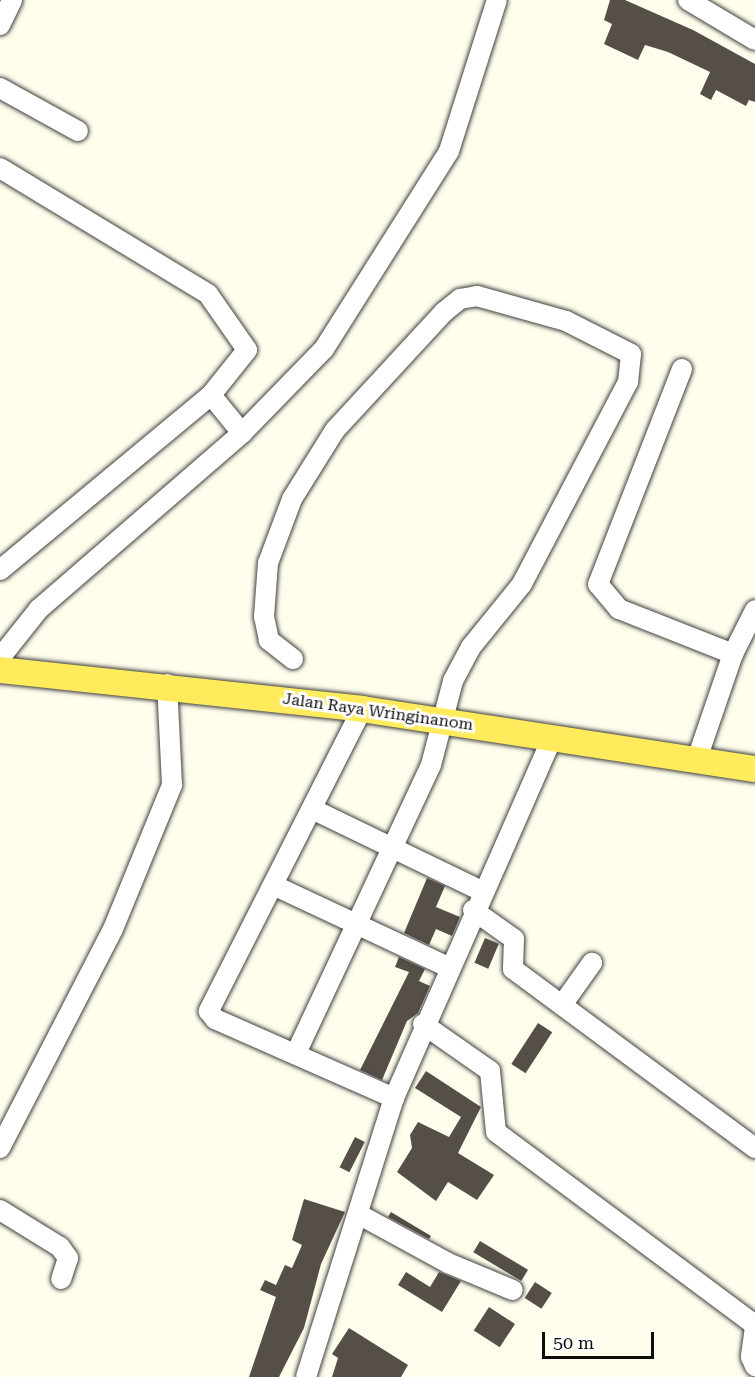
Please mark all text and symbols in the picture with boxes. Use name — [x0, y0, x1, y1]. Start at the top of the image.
street label: Jalan Raya Wringinanom — [282, 689, 474, 735]
scale bar — [545, 1320, 658, 1358]
text: 50 m — [553, 1332, 594, 1353]

